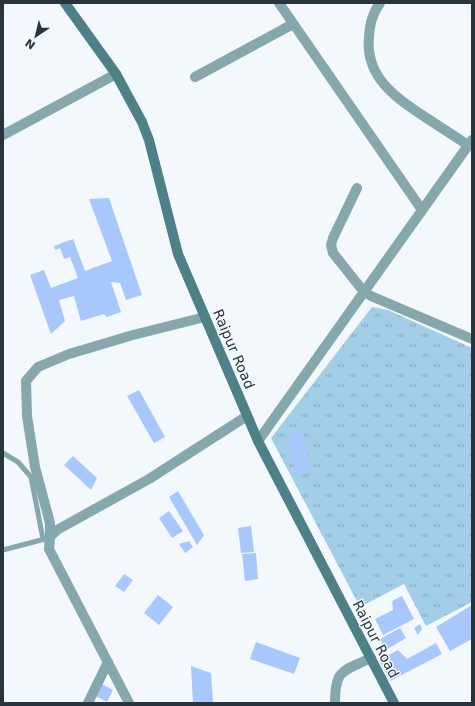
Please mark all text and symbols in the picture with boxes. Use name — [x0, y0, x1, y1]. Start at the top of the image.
north arrow — [16, 16, 56, 56]
text: N — [23, 36, 38, 52]
street label: Raipur Road — [210, 307, 258, 391]
street label: Raipur Road — [350, 598, 402, 680]

